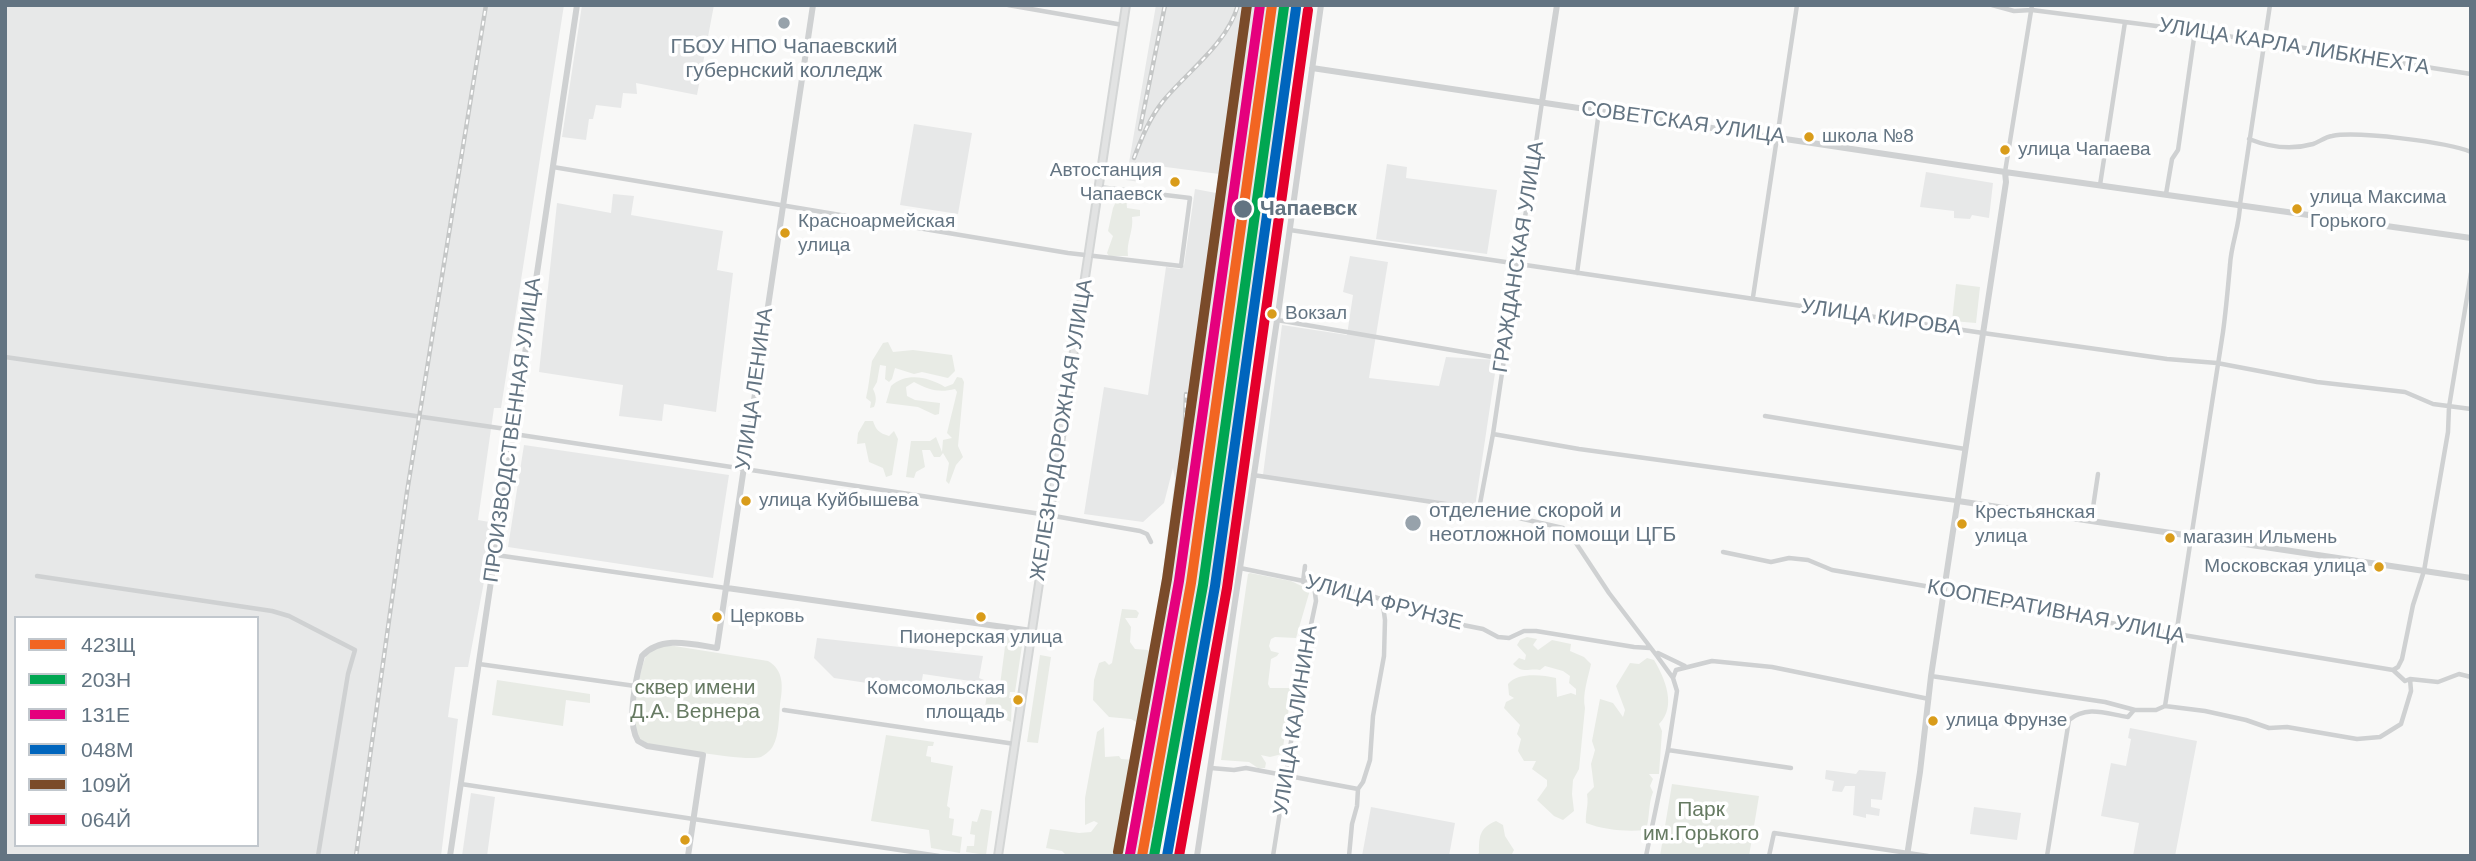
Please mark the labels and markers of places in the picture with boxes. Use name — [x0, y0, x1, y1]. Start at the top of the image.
marker: ГБОУ НПО Чапаевский губернский колледж — [776, 15, 792, 31]
place label: ГБОУ НПО Чапаевский губернский колледж — [671, 34, 897, 84]
place label: школа №8 — [1822, 126, 1914, 148]
marker: школа №8 — [1802, 130, 1816, 144]
place label: улица Чапаева — [2018, 139, 2151, 161]
marker: улица Чапаева — [1998, 143, 2012, 157]
place label: Автостанция Чапаевск — [1050, 160, 1162, 204]
marker: Автостанция Чапаевск — [1168, 175, 1182, 189]
place label: улица Максима Горького — [2310, 187, 2446, 231]
place label: Чапаевск — [1260, 196, 1357, 222]
marker: Чапаевск — [1232, 198, 1254, 220]
marker: улица Максима Горького — [2290, 202, 2304, 216]
place label: Красноармейская улица — [798, 211, 955, 255]
marker: Красноармейская улица — [778, 226, 792, 240]
place label: Вокзал — [1285, 303, 1347, 325]
marker: Вокзал — [1265, 307, 1279, 321]
place label: улица Куйбышева — [759, 490, 918, 512]
marker: улица Куйбышева — [739, 494, 753, 508]
place label: отделение скорой и неотложной помощи ЦГБ — [1429, 498, 1676, 548]
place label: Крестьянская улица — [1975, 502, 2095, 546]
marker: отделение скорой и неотложной помощи ЦГБ — [1403, 513, 1423, 533]
marker: Крестьянская улица — [1955, 517, 1969, 531]
place label: магазин Ильмень — [2183, 527, 2337, 549]
marker: магазин Ильмень — [2163, 531, 2177, 545]
place label: Московская улица — [2204, 556, 2366, 578]
marker: Московская улица — [2372, 560, 2386, 574]
place label: Церковь — [730, 606, 804, 628]
marker: Церковь — [710, 610, 724, 624]
marker: Пионерская улица — [974, 610, 988, 624]
place label: Пионерская улица — [899, 627, 1063, 649]
place label: Комсомольская площадь — [867, 678, 1005, 722]
marker: Комсомольская площадь — [1011, 693, 1025, 707]
place label: улица Фрунзе — [1946, 710, 2067, 732]
marker: улица Фрунзе — [1926, 714, 1940, 728]
unlabelled marker — [678, 833, 692, 847]

